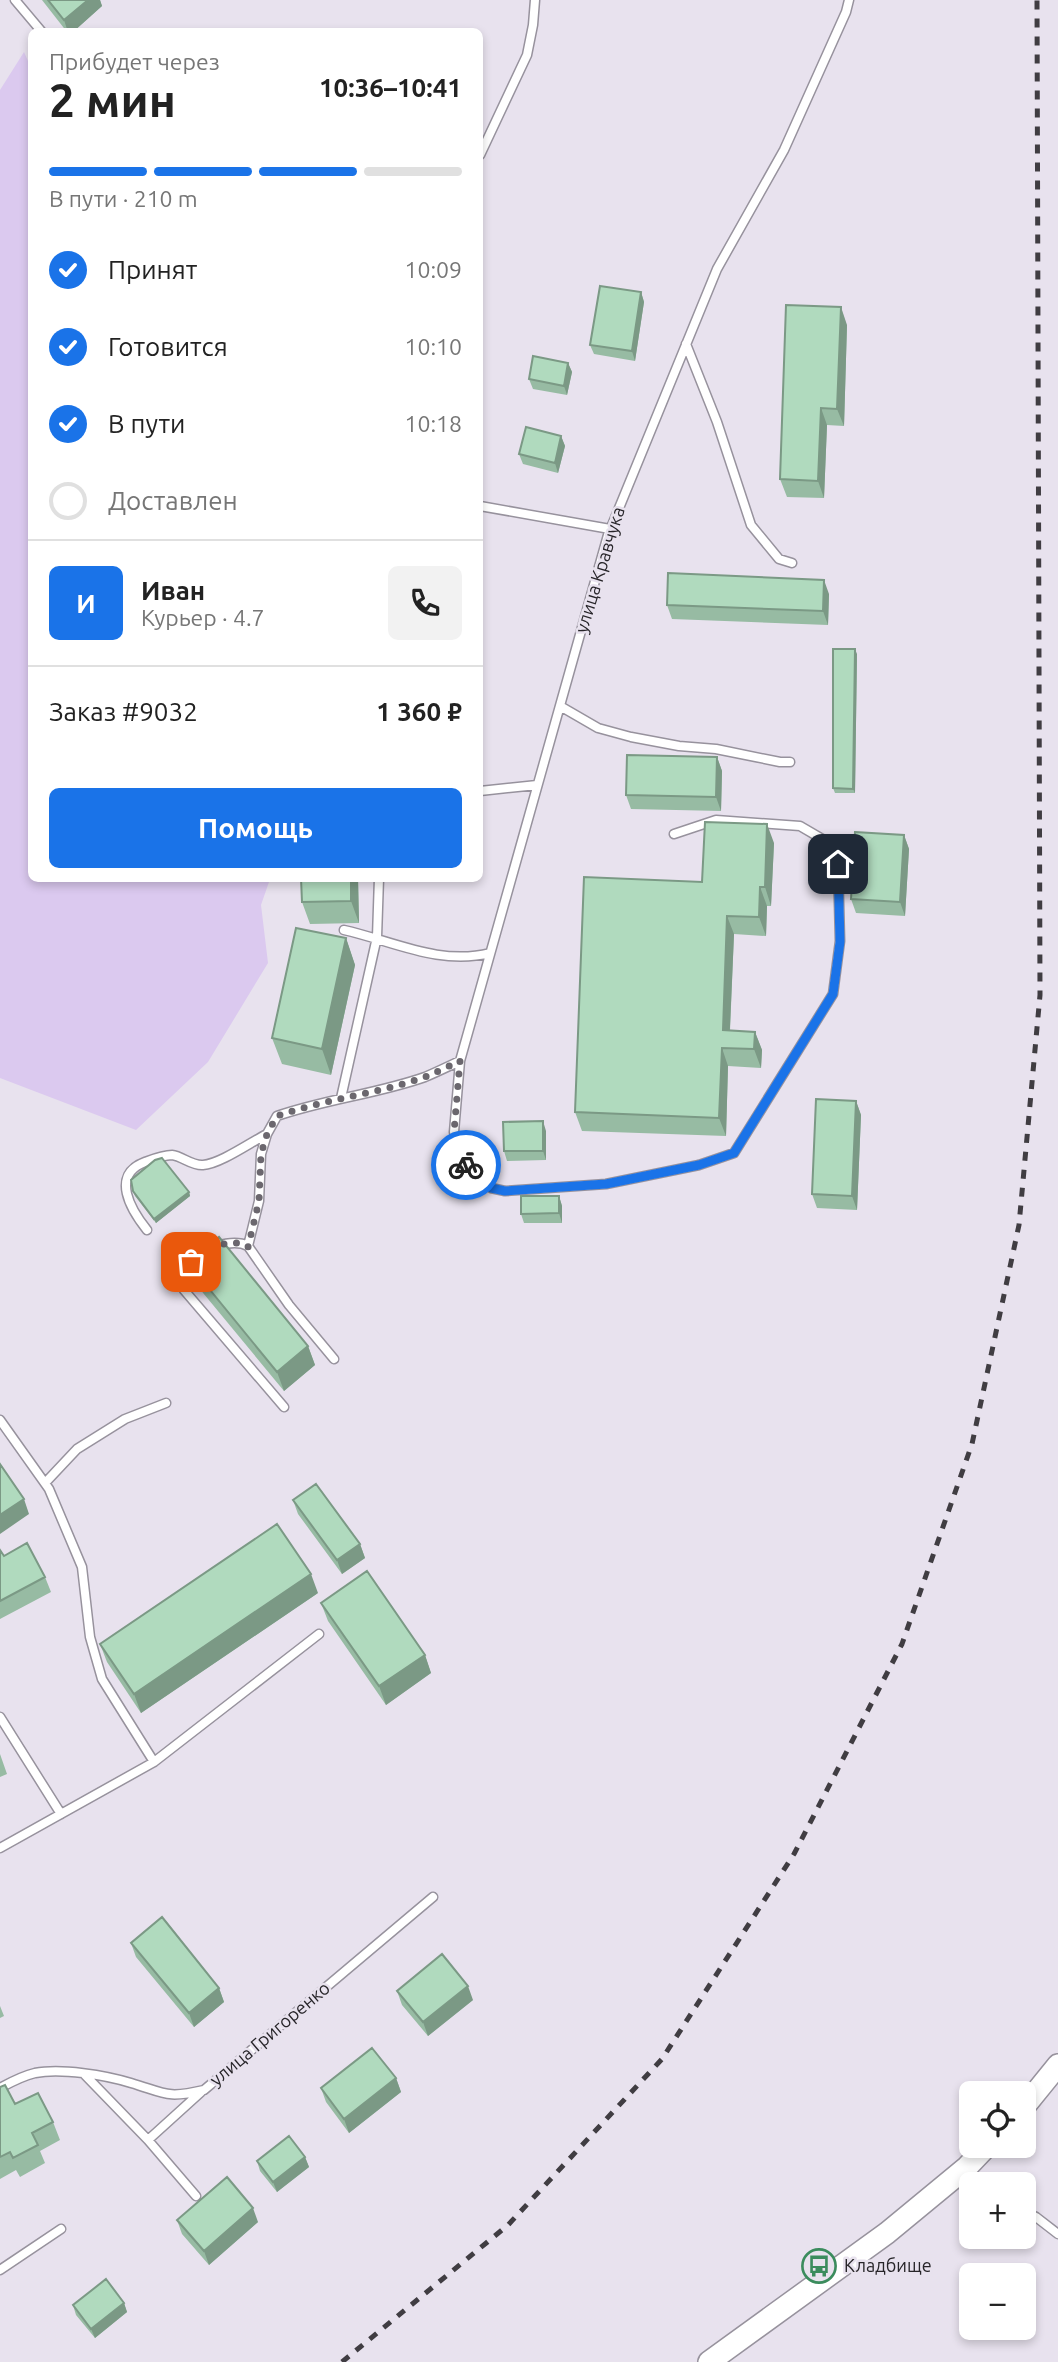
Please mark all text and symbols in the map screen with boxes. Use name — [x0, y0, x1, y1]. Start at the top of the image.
text: Прибудет через — [49, 49, 220, 74]
text: 10:36–10:41 — [319, 73, 462, 102]
text: 2 мин — [49, 74, 176, 126]
text: В пути · 210 m — [49, 186, 198, 211]
icon: check — [49, 251, 87, 289]
text: Принят — [108, 255, 197, 284]
text: 10:09 — [404, 257, 462, 282]
icon: check — [49, 328, 87, 366]
text: Готовится — [108, 332, 228, 361]
text: 10:10 — [404, 334, 462, 359]
icon: check — [49, 405, 87, 443]
text: В пути — [108, 409, 185, 438]
text: 10:18 — [404, 411, 462, 436]
text: Доставлен — [108, 486, 238, 515]
street label: улица Кравчука — [570, 504, 628, 635]
button: phone — [388, 566, 462, 640]
text: Иван — [141, 576, 205, 605]
text: И — [76, 589, 96, 618]
text: Курьер · 4.7 — [141, 605, 265, 630]
text: Заказ #9032 — [49, 697, 198, 726]
text: 1 360 ₽ — [376, 697, 462, 726]
button: Помощь — [49, 788, 462, 868]
pin — [808, 834, 868, 894]
icon: home — [819, 845, 857, 883]
courier — [431, 1130, 501, 1200]
icon: bike — [447, 1146, 485, 1184]
pin — [161, 1232, 221, 1292]
icon: bag — [172, 1243, 210, 1281]
street label: улица Григоренко — [205, 1977, 333, 2089]
map controls — [959, 2081, 1036, 2340]
button: locate — [959, 2081, 1036, 2158]
button: + — [959, 2172, 1036, 2249]
bus stop icon: Кладбище — [800, 2247, 838, 2285]
place label: Кладбище — [844, 2255, 932, 2275]
button: − — [959, 2263, 1036, 2340]

